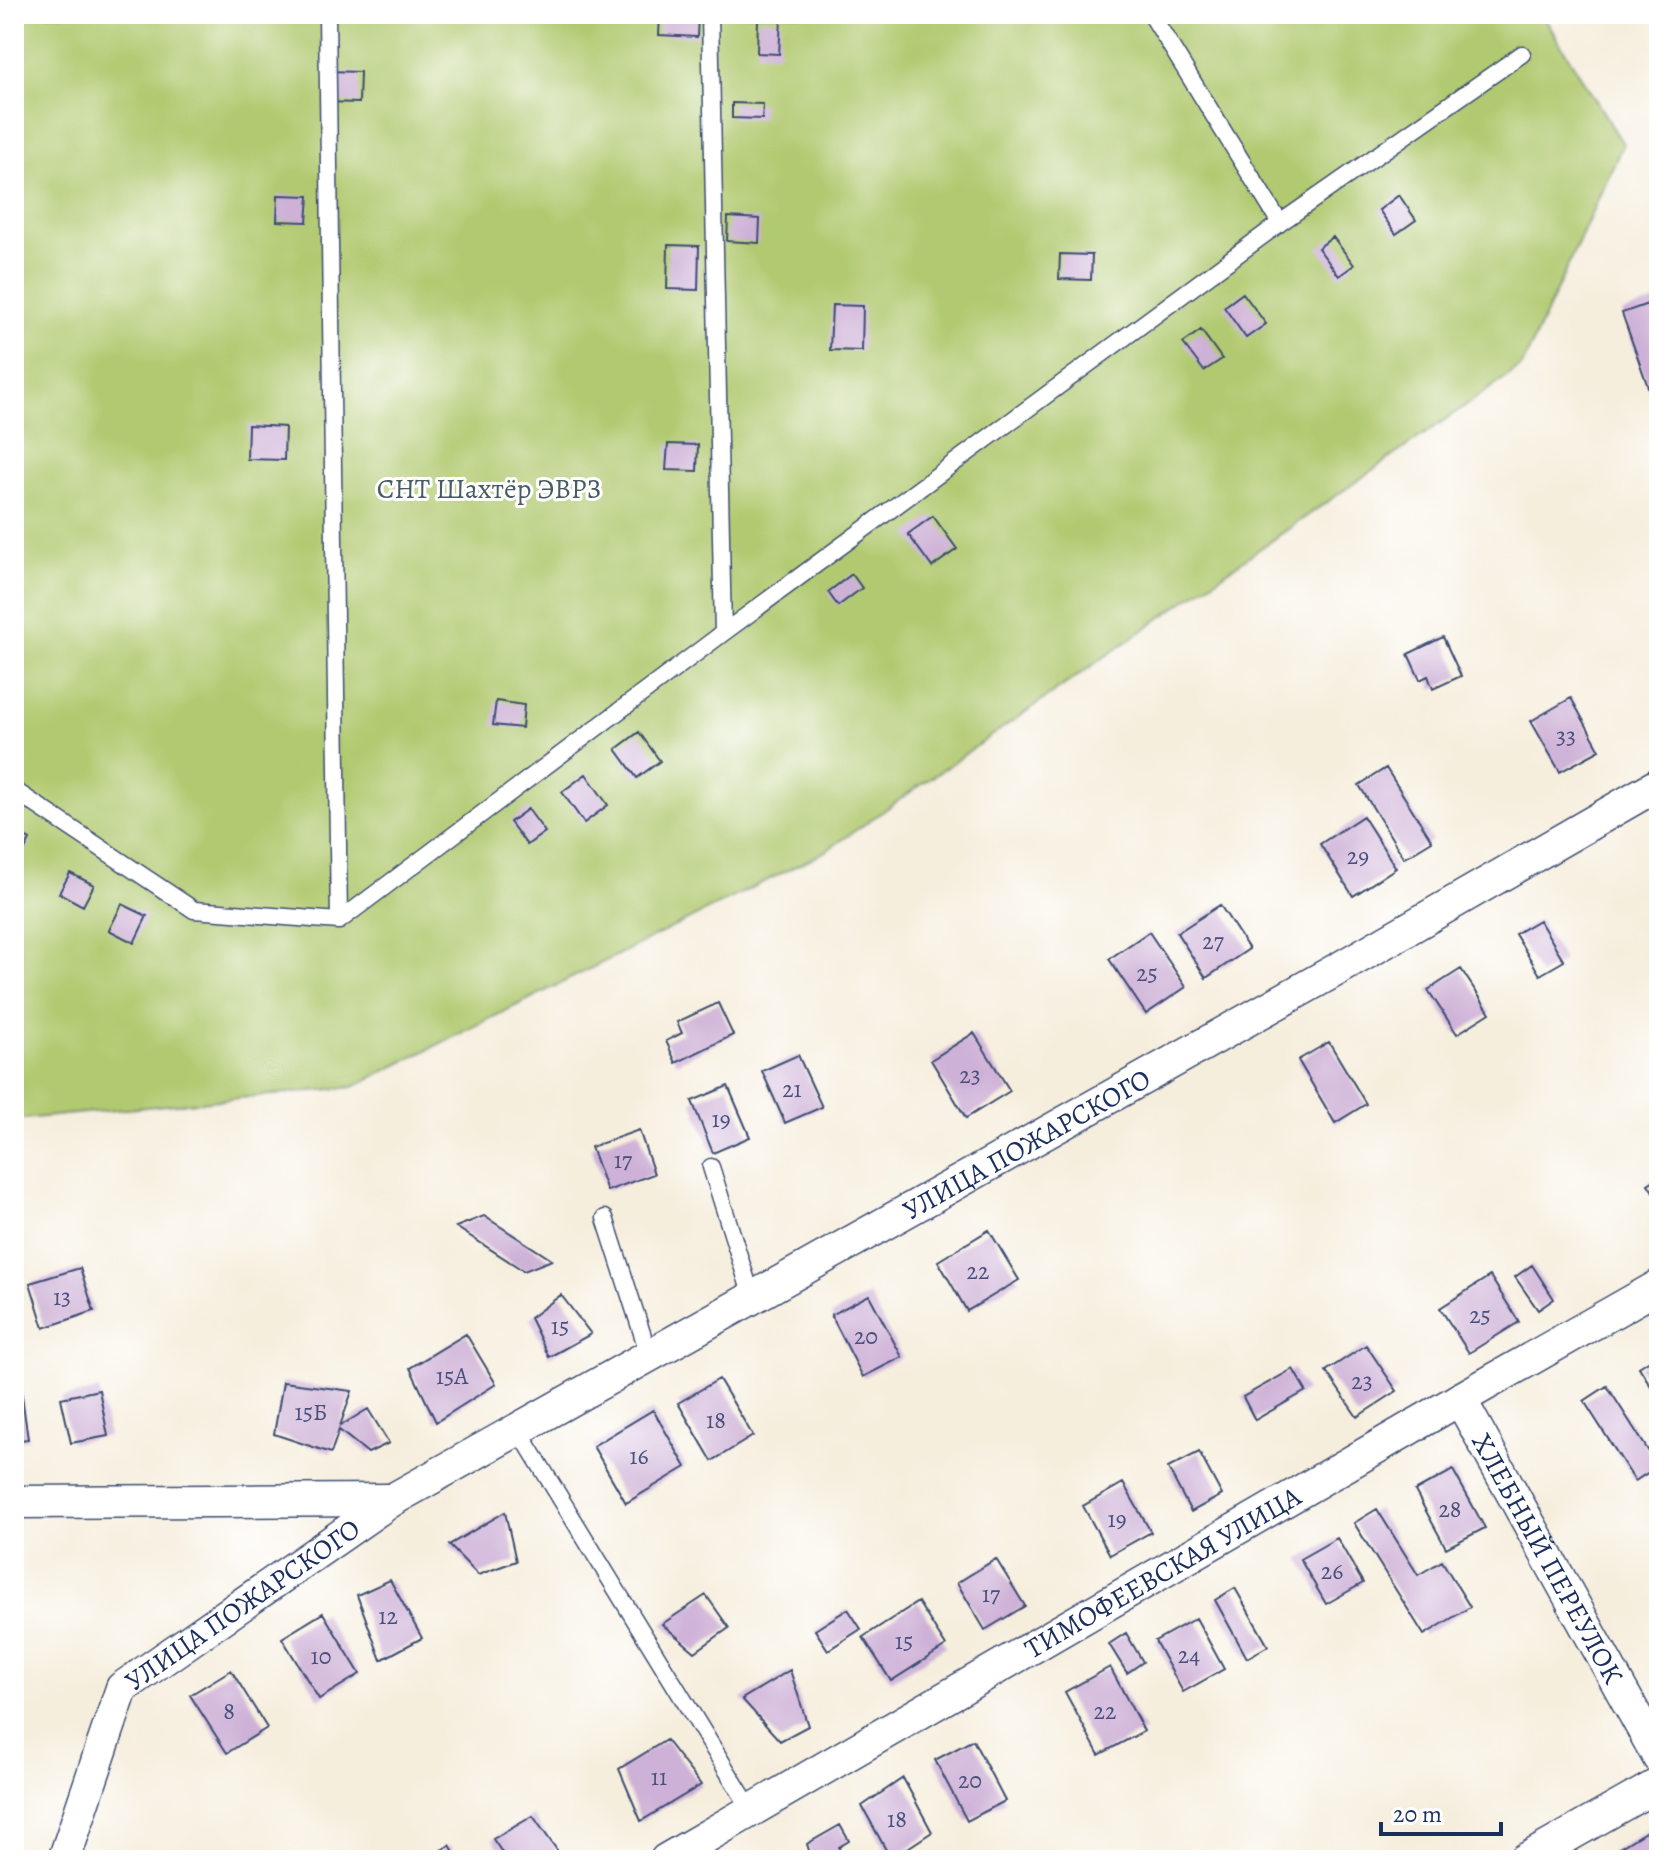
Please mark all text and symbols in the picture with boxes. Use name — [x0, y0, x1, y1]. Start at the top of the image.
park label: СНТ Шахтёр ЭВРЗ — [377, 470, 601, 508]
house number: 33 — [1556, 720, 1576, 752]
house number: 29 — [1347, 840, 1369, 872]
house number: 27 — [1202, 925, 1225, 957]
house number: 25 — [1136, 957, 1158, 989]
house number: 23 — [959, 1059, 981, 1091]
street label: УЛИЦА ПОЖАРСКОГО — [896, 1060, 1158, 1230]
house number: 21 — [782, 1073, 802, 1105]
house number: 19 — [711, 1103, 731, 1135]
house number: 17 — [614, 1144, 633, 1176]
house number: 22 — [967, 1255, 989, 1287]
house number: 13 — [53, 1281, 71, 1313]
house number: 25 — [1469, 1299, 1491, 1331]
house number: 15 — [551, 1310, 569, 1342]
house number: 20 — [854, 1320, 878, 1352]
house number: 15А — [436, 1360, 469, 1392]
house number: 23 — [1351, 1365, 1373, 1397]
house number: 15Б — [295, 1396, 327, 1428]
house number: 18 — [706, 1404, 726, 1436]
street label: ХЛЕБНЫЙ ПЕРЕУЛОК — [1463, 1427, 1632, 1691]
house number: 16 — [629, 1440, 649, 1472]
street label: ТИМОФЕЕВСКАЯ УЛИЦА — [1018, 1477, 1309, 1668]
house number: 28 — [1438, 1493, 1462, 1525]
house number: 19 — [1107, 1503, 1127, 1535]
street label: УЛИЦА ПОЖАРСКОГО — [118, 1510, 368, 1700]
house number: 26 — [1321, 1555, 1343, 1587]
house number: 17 — [982, 1578, 1001, 1610]
house number: 12 — [378, 1600, 398, 1632]
house number: 15 — [895, 1625, 913, 1657]
house number: 24 — [1178, 1639, 1200, 1671]
house number: 10 — [311, 1640, 332, 1672]
house number: 8 — [223, 1695, 235, 1727]
house number: 22 — [1094, 1695, 1116, 1727]
house number: 11 — [651, 1761, 667, 1793]
house number: 20 — [958, 1764, 982, 1796]
scale bar — [1381, 1786, 1501, 1836]
text: 20 m — [1393, 1798, 1442, 1830]
house number: 18 — [887, 1803, 907, 1835]

